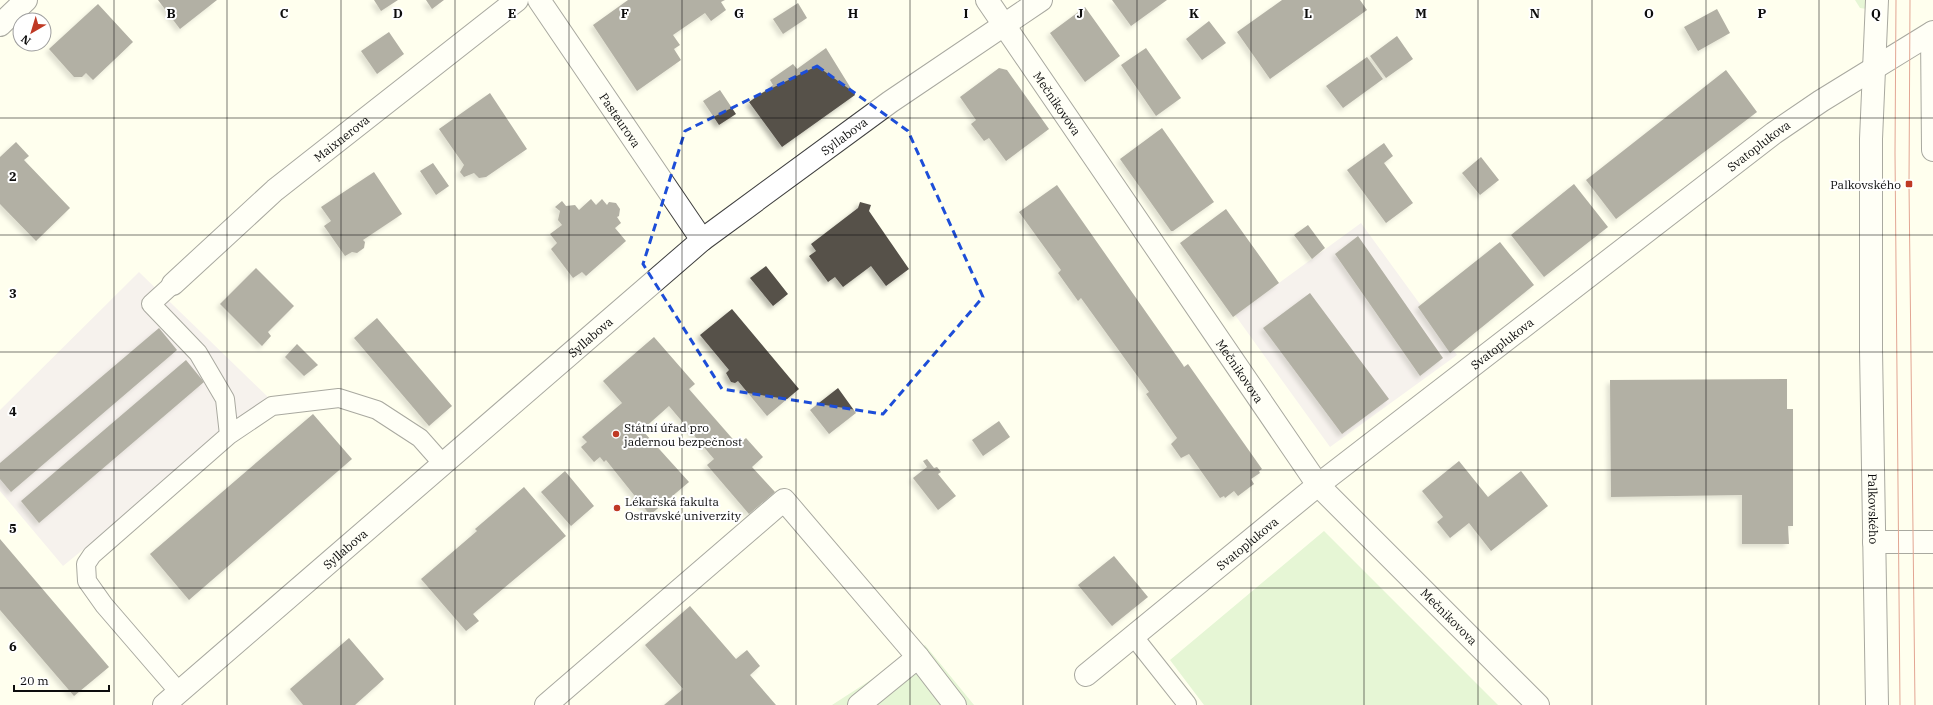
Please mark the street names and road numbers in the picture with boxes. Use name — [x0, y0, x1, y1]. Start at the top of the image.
street label: Mečnikovova — [1030, 69, 1085, 138]
street label: Pasteurova — [597, 90, 645, 150]
street label: Maixnerova — [311, 111, 372, 164]
street label: Syllabova — [818, 114, 870, 158]
street label: Svatoplukova — [1724, 117, 1793, 174]
street label: Syllabova — [565, 313, 616, 360]
street label: Svatoplukova — [1467, 314, 1537, 372]
street label: Mečnikovova — [1213, 336, 1267, 406]
street label: Palkovského — [1866, 473, 1882, 545]
street label: Svatoplukova — [1213, 513, 1281, 573]
street label: Syllabova — [320, 525, 370, 572]
street label: Mečnikovova — [1418, 585, 1481, 648]

